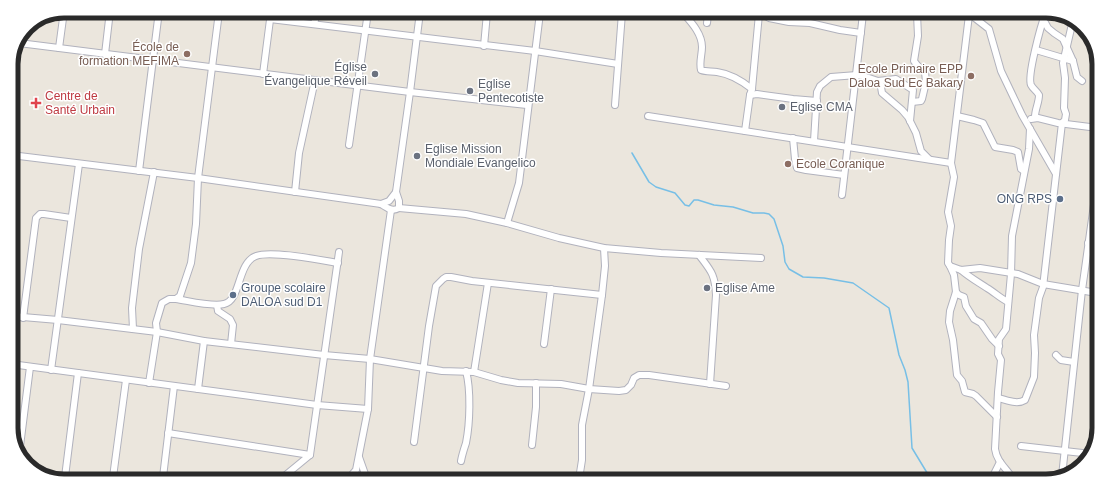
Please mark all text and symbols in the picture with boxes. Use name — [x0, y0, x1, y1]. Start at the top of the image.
place label: École de formation MEFIMA — [79, 39, 179, 68]
marker: École de formation MEFIMA — [182, 49, 192, 59]
place label: Église Évangelique Réveil — [264, 59, 367, 88]
place label: Ecole Primaire EPP Daloa Sud Ec Bakary — [849, 62, 963, 90]
marker: Église Évangelique Réveil — [370, 69, 380, 79]
marker: Ecole Primaire EPP Daloa Sud Ec Bakary — [966, 71, 976, 81]
place label: Eglise Pentecotiste — [478, 77, 544, 105]
marker: Eglise Pentecotiste — [465, 86, 475, 96]
place label: Centre de Santé Urbain — [45, 89, 115, 117]
marker: Centre de Santé Urbain — [30, 97, 42, 109]
place label: Eglise CMA — [790, 100, 853, 114]
marker: Eglise CMA — [777, 102, 787, 112]
place label: Eglise Mission Mondiale Evangelico — [425, 142, 536, 170]
marker: Eglise Mission Mondiale Evangelico — [412, 151, 422, 161]
place label: Ecole Coranique — [796, 157, 885, 171]
marker: Ecole Coranique — [783, 159, 793, 169]
place label: ONG RPS — [997, 192, 1052, 206]
marker: ONG RPS — [1055, 194, 1065, 204]
place label: Groupe scolaire DALOA sud D1 — [241, 281, 326, 309]
place label: Eglise Ame — [715, 281, 775, 295]
marker: Eglise Ame — [702, 283, 712, 293]
marker: Groupe scolaire DALOA sud D1 — [228, 290, 238, 300]

